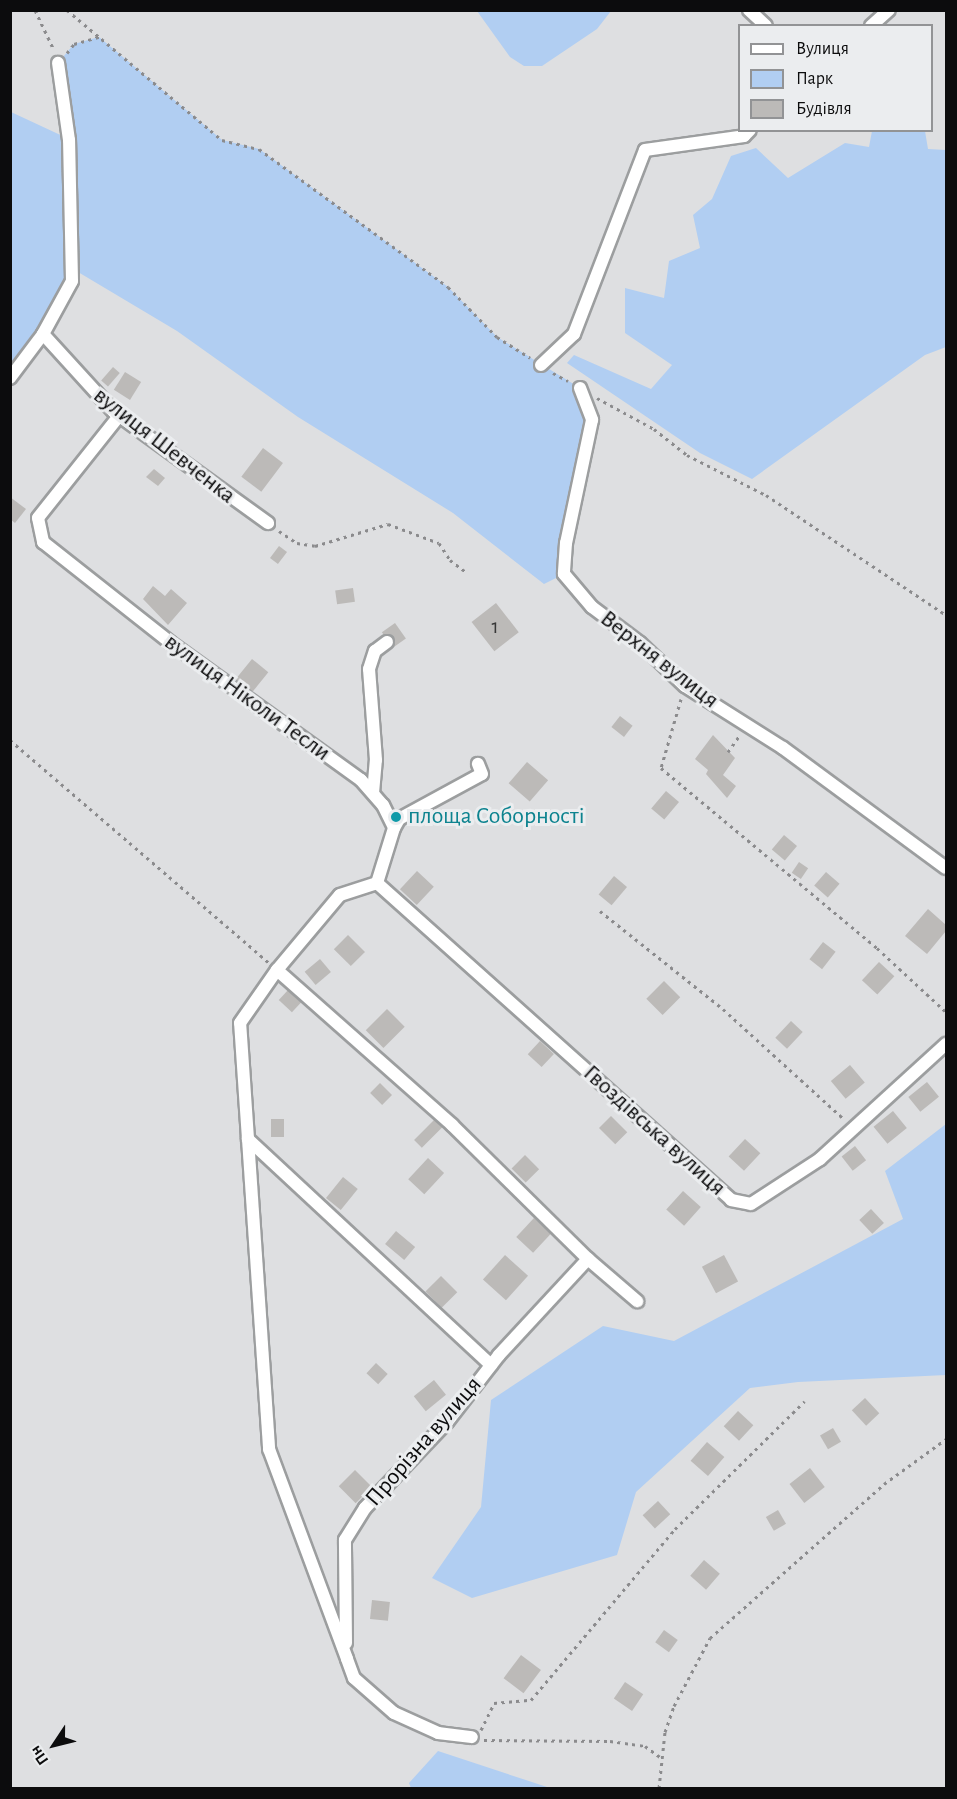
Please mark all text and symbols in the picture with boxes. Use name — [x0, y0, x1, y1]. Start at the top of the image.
legend — [738, 24, 933, 132]
text: Вулиця — [796, 40, 849, 58]
text: Парк — [796, 70, 833, 88]
text: Будівля — [796, 100, 852, 118]
street label: вулиця Шевченка — [87, 382, 241, 510]
street label: Верхня вулиця — [594, 605, 724, 715]
house number: 1 — [491, 614, 499, 640]
street label: вулиця Ніколи Тесли — [158, 628, 336, 768]
place label: площа Соборності — [408, 803, 584, 831]
marker: площа Соборності — [389, 810, 403, 824]
street label: Гвоздівська вулиця — [577, 1059, 731, 1203]
street label: Прорізна вулиця — [360, 1371, 488, 1513]
north arrow — [24, 1715, 84, 1775]
text: Пн — [27, 1743, 51, 1768]

